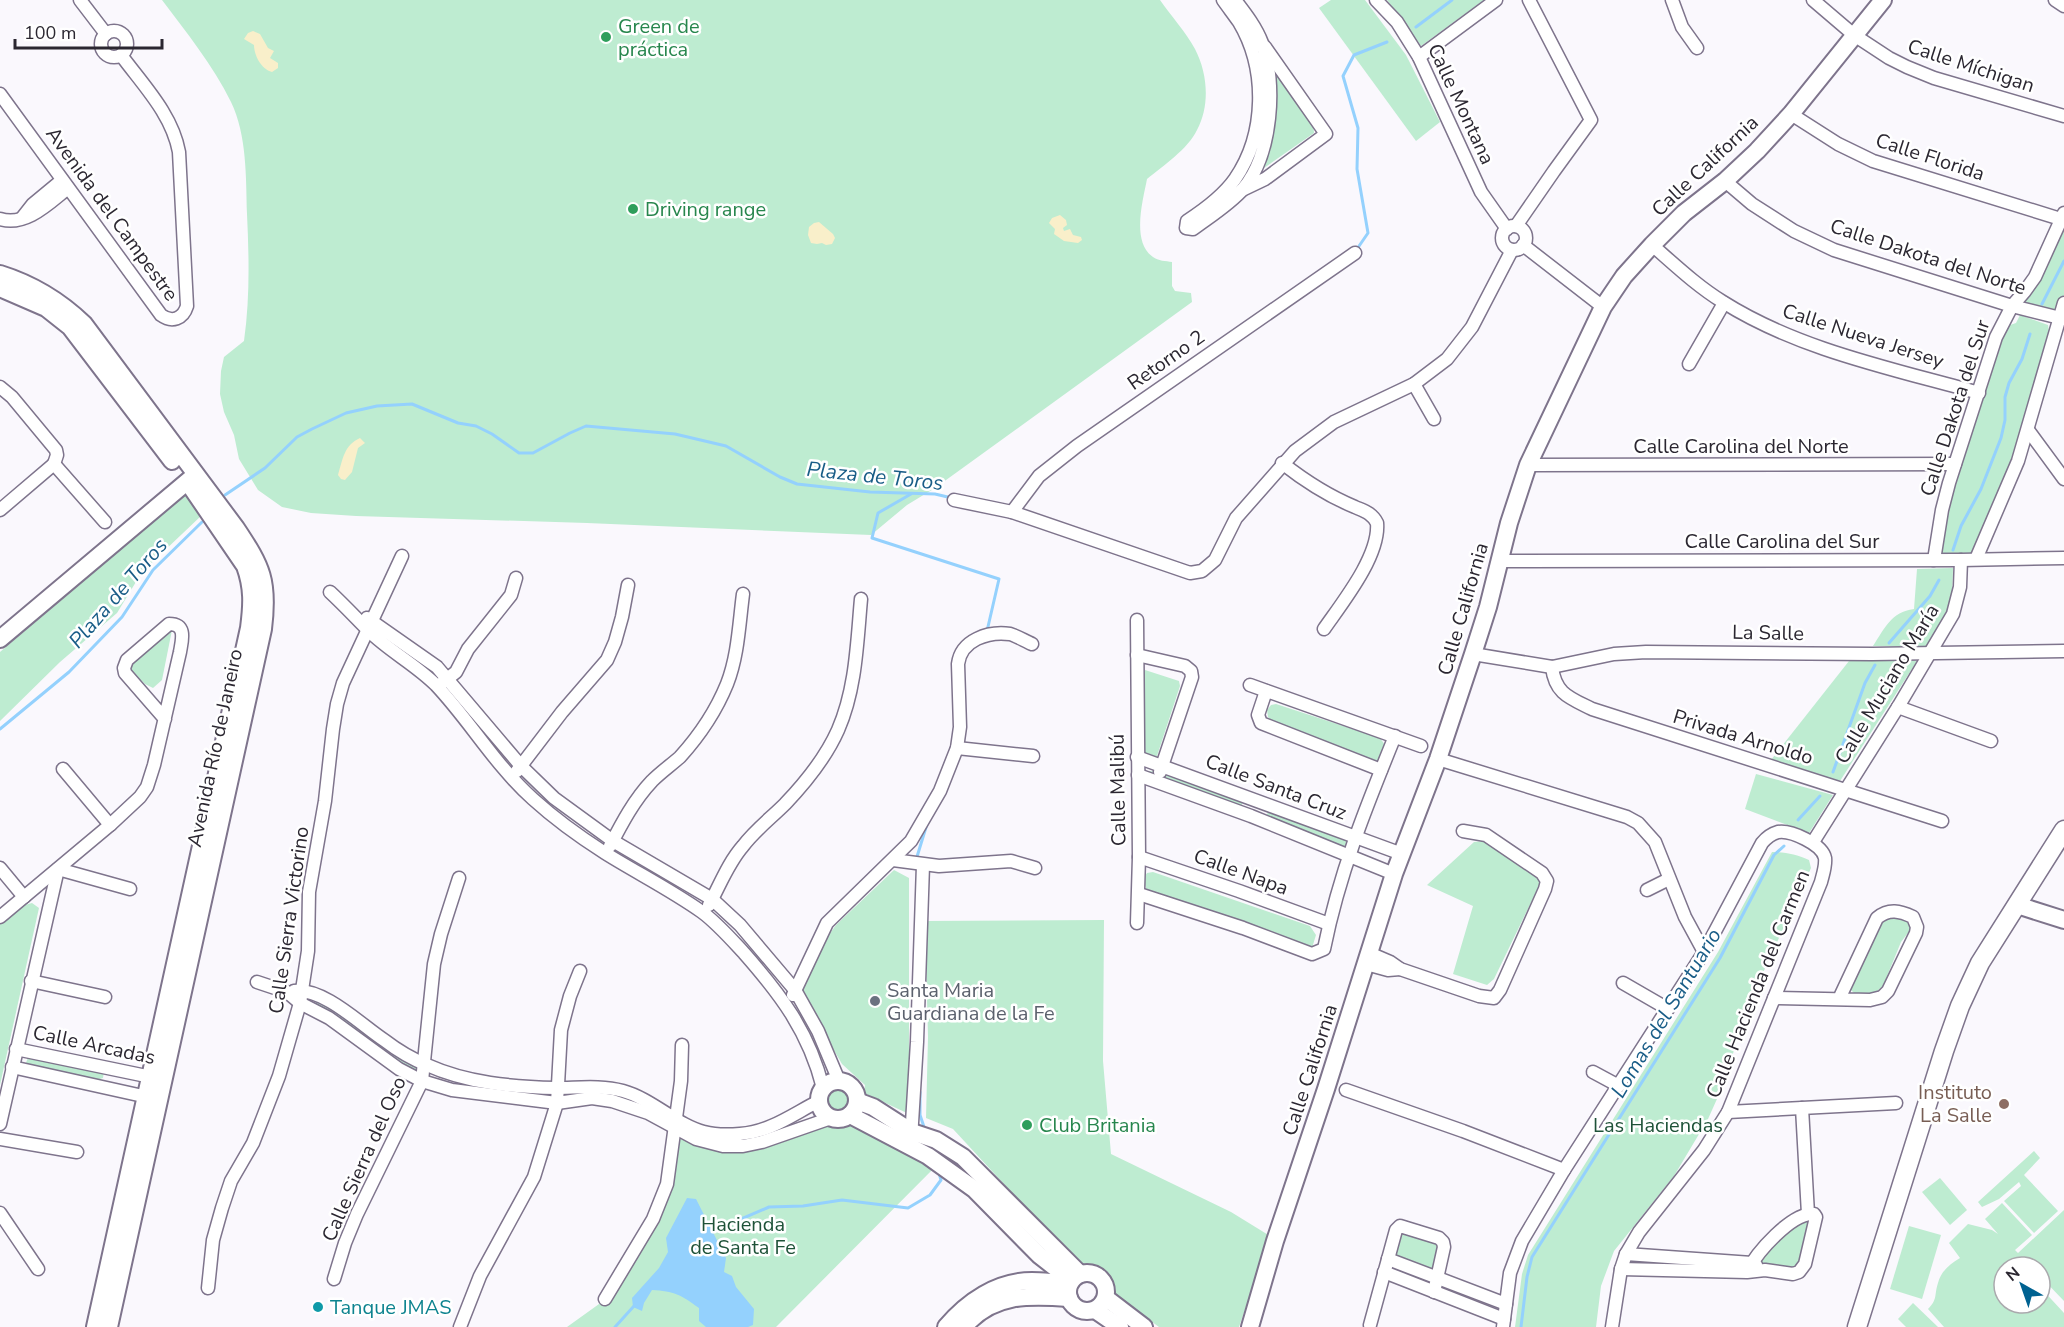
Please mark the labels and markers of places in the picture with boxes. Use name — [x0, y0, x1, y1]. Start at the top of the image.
place label: Green de práctica — [618, 13, 700, 63]
marker: Green de práctica — [599, 30, 613, 44]
place label: Driving range — [645, 196, 766, 223]
marker: Driving range — [626, 202, 640, 216]
place label: Santa Maria Guardiana de la Fe — [887, 977, 1055, 1027]
marker: Santa Maria Guardiana de la Fe — [868, 994, 882, 1008]
place label: Instituto La Salle — [1918, 1079, 1992, 1129]
marker: Instituto La Salle — [1997, 1097, 2011, 1111]
place label: Club Britania — [1039, 1112, 1156, 1139]
marker: Club Britania — [1020, 1118, 1034, 1132]
place label: Tanque JMAS — [330, 1294, 451, 1321]
marker: Tanque JMAS — [311, 1300, 325, 1314]

